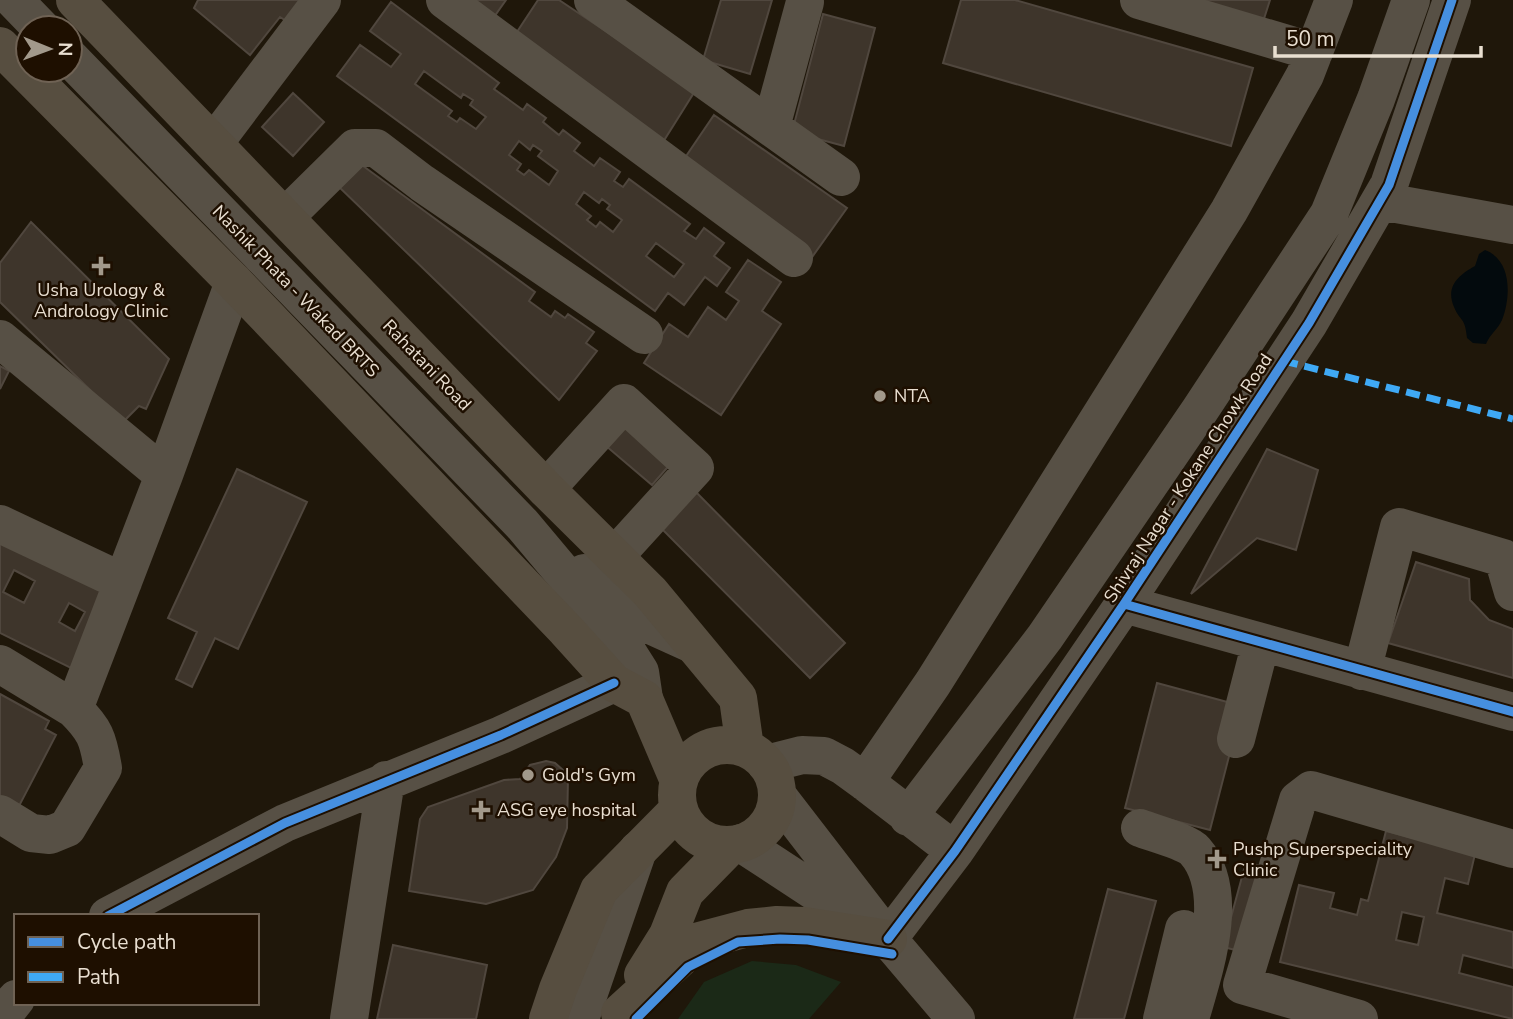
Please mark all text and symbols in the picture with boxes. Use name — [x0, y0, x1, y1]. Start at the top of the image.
north arrow — [14, 14, 84, 84]
scale bar — [1275, 14, 1482, 58]
text: 50 m — [1286, 25, 1335, 53]
text: N — [52, 42, 78, 57]
street label: Nashik Phata - Wakad BRTS — [207, 200, 385, 382]
marker: Usha Urology & Andrology Clinic — [91, 256, 111, 276]
place label: Usha Urology & Andrology Clinic — [34, 278, 168, 323]
street label: Rahatani Road — [377, 314, 477, 416]
street label: Shivraj Nagar - Kokane Chowk Road — [1098, 349, 1278, 607]
place label: NTA — [894, 384, 930, 408]
marker: NTA — [872, 388, 888, 404]
place label: Gold's Gym — [542, 763, 636, 787]
marker: Gold's Gym — [520, 767, 536, 783]
place label: ASG eye hospital — [497, 798, 637, 822]
marker: ASG eye hospital — [471, 800, 491, 820]
place label: Pushp Superspeciality Clinic — [1233, 837, 1413, 882]
marker: Pushp Superspeciality Clinic — [1207, 849, 1227, 869]
legend — [14, 914, 259, 1005]
text: Cycle path — [77, 928, 176, 956]
text: Path — [77, 963, 120, 991]

